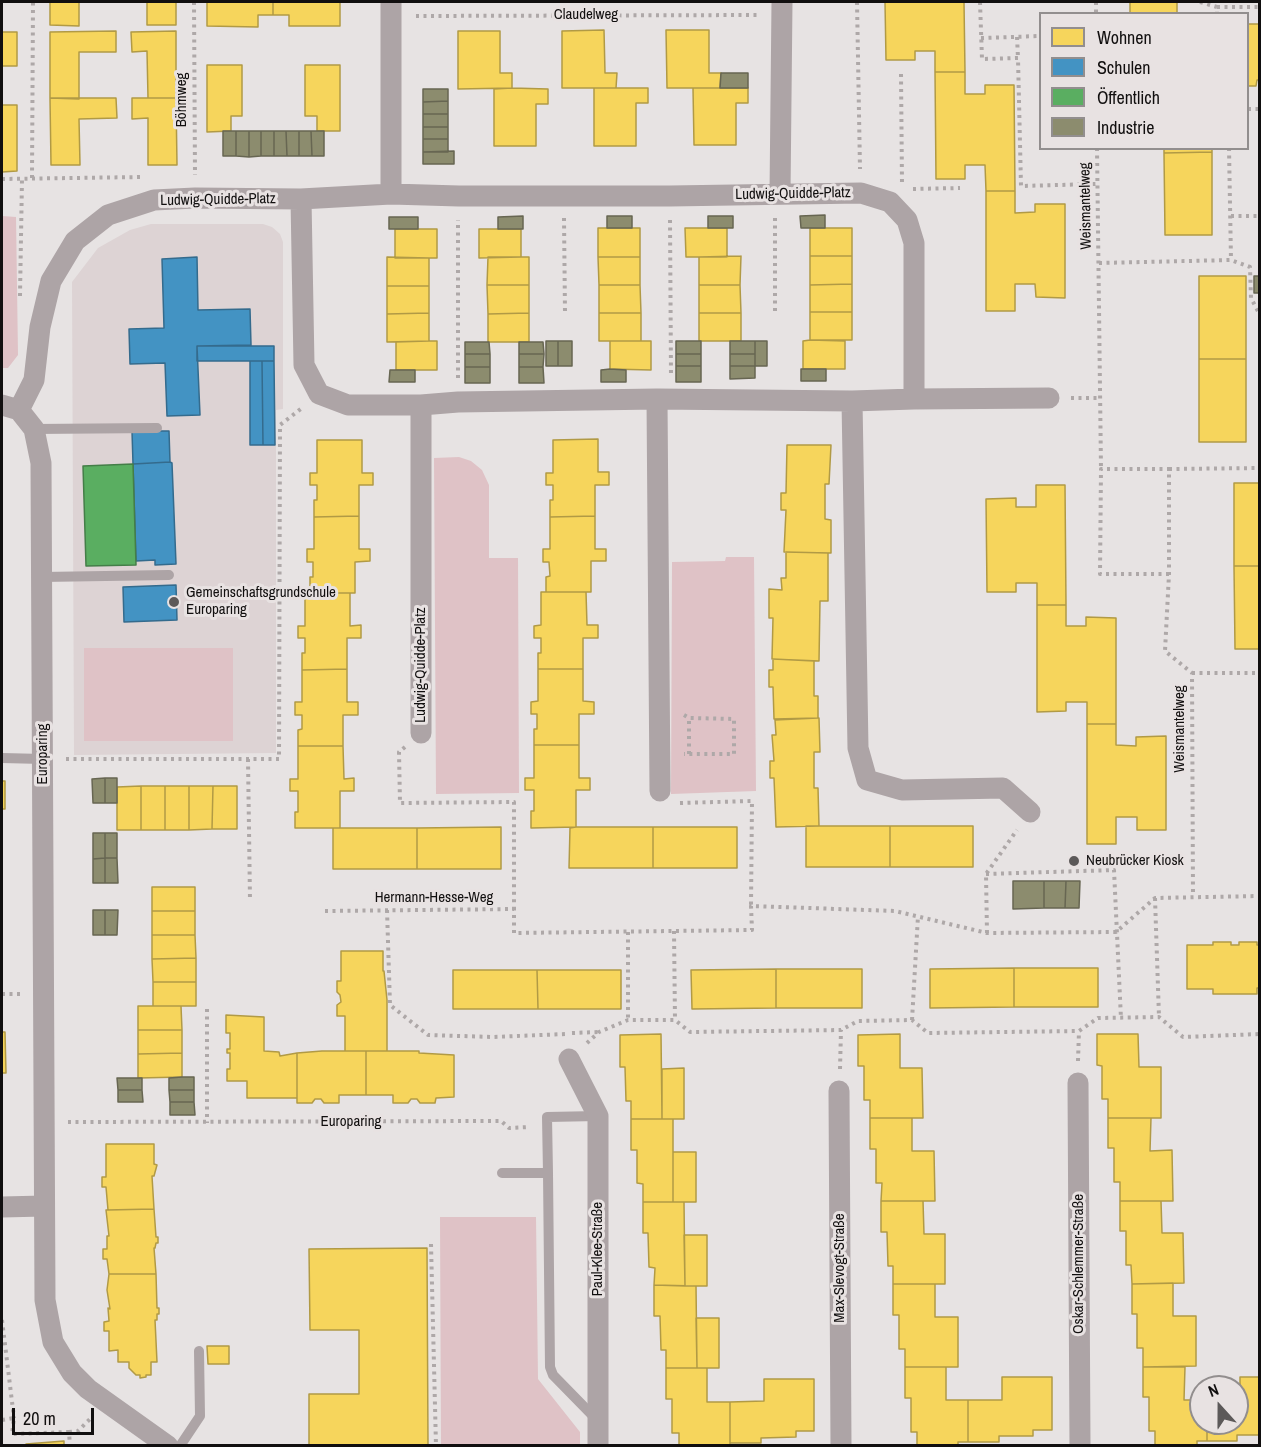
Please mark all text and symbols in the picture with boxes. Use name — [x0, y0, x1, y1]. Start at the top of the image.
street label: Claudelweg — [554, 6, 618, 24]
legend — [1039, 12, 1249, 150]
text: Wohnen — [1097, 25, 1152, 50]
text: Schulen — [1097, 55, 1150, 80]
street label: Böhmweg — [173, 73, 191, 127]
text: Öffentlich — [1097, 85, 1160, 110]
text: Industrie — [1097, 115, 1154, 140]
street label: Weismantelweg — [1076, 162, 1096, 250]
street label: Ludwig-Quidde-Platz — [735, 184, 851, 204]
street label: Ludwig-Quidde-Platz — [160, 190, 276, 210]
place label: Gemeinschaftsgrundschule Europaring — [186, 584, 336, 619]
marker: Gemeinschaftsgrundschule Europaring — [167, 595, 181, 609]
street label: Ludwig-Quidde-Platz — [412, 607, 430, 723]
street label: Weismantelweg — [1171, 685, 1189, 773]
street label: Europaring — [34, 724, 52, 784]
place label: Neubrücker Kiosk — [1086, 852, 1184, 870]
marker: Neubrücker Kiosk — [1067, 854, 1081, 868]
street label: Hermann-Hesse-Weg — [375, 889, 493, 907]
street label: Europaring — [321, 1113, 381, 1131]
street label: Oskar-Schlemmer-Straße — [1070, 1194, 1088, 1334]
street label: Paul-Klee-Straße — [589, 1202, 607, 1296]
street label: Max-Slevogt-Straße — [831, 1213, 849, 1323]
north arrow — [1189, 1375, 1249, 1435]
text: N — [1205, 1378, 1222, 1402]
scale bar — [15, 1396, 98, 1434]
text: 20 m — [23, 1406, 56, 1431]

